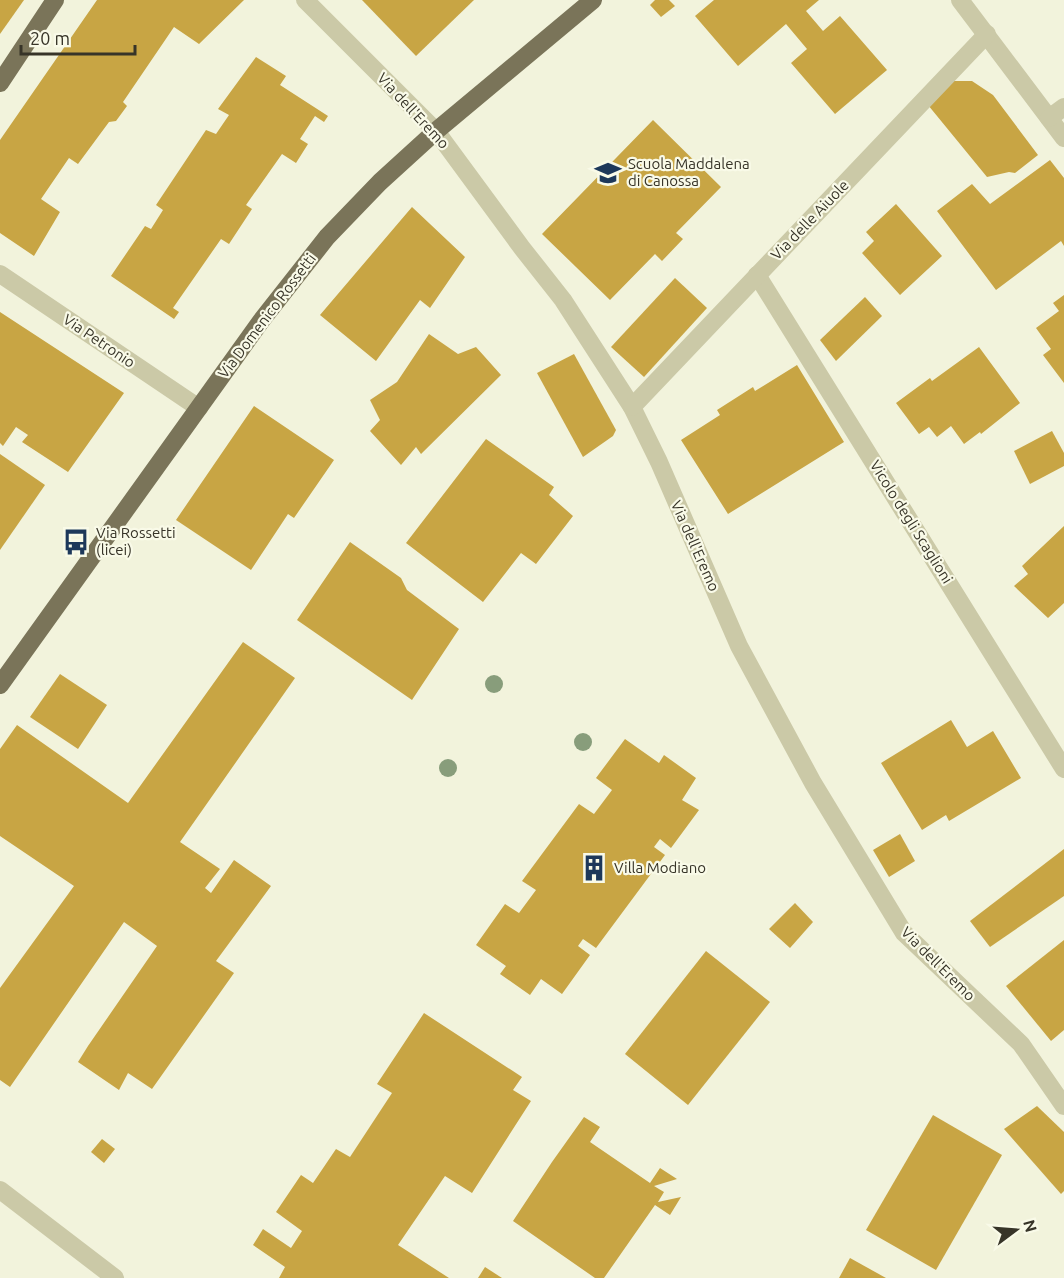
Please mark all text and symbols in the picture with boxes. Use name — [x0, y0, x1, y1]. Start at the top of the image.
scale bar — [21, 18, 135, 56]
text: 20 m — [30, 28, 70, 48]
street label: Via dell'Eremo — [374, 69, 453, 152]
place label: Scuola Maddalena di Canossa — [628, 155, 750, 189]
school or university icon: Scuola Maddalena di Canossa — [593, 158, 623, 188]
street label: Via delle Aiuole — [767, 176, 852, 263]
street label: Via Domenico Rossetti — [214, 250, 319, 381]
street label: Via Petronio — [60, 310, 138, 371]
street label: Vicolo degli Scaglioni — [867, 457, 956, 586]
street label: Via dell'Eremo — [668, 498, 723, 594]
place label: Via Rossetti (licei) — [96, 524, 176, 558]
bus stop icon: Via Rossetti (licei) — [61, 527, 91, 557]
building icon: Villa Modiano — [579, 853, 609, 883]
place label: Villa Modiano — [614, 859, 706, 876]
street label: Via dell'Eremo — [898, 923, 979, 1004]
north arrow — [986, 1200, 1046, 1260]
text: N — [1020, 1218, 1041, 1234]

